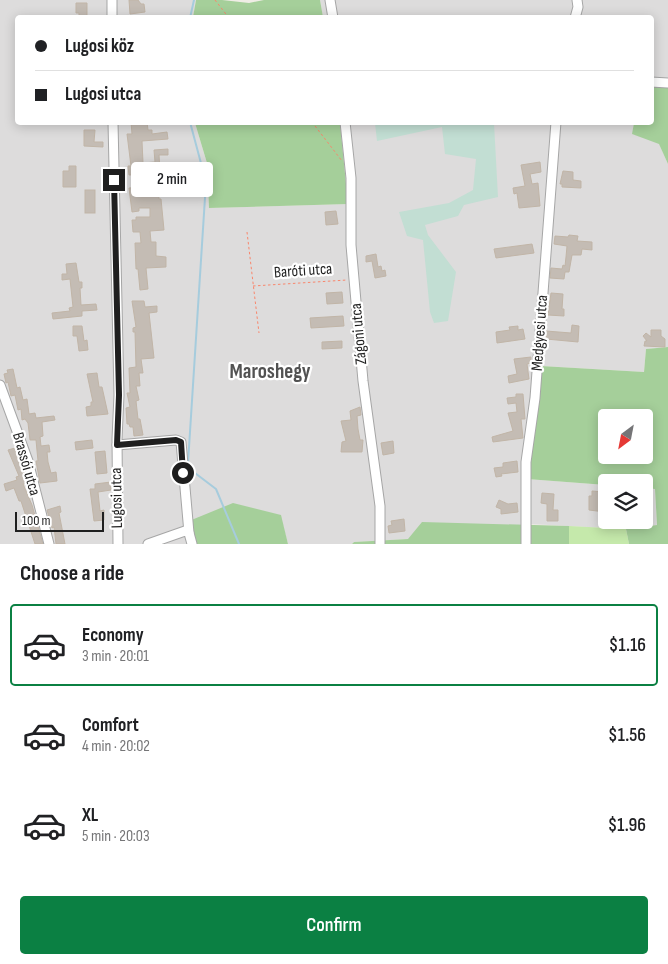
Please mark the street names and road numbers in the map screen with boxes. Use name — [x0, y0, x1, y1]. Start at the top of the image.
street label: Baróti utca — [273, 259, 333, 283]
street label: Medgyesi utca — [528, 294, 552, 372]
street label: Zágoni utca — [347, 302, 371, 366]
street label: Brassói utca — [8, 430, 44, 498]
street label: Lugosi utca — [107, 468, 127, 528]

